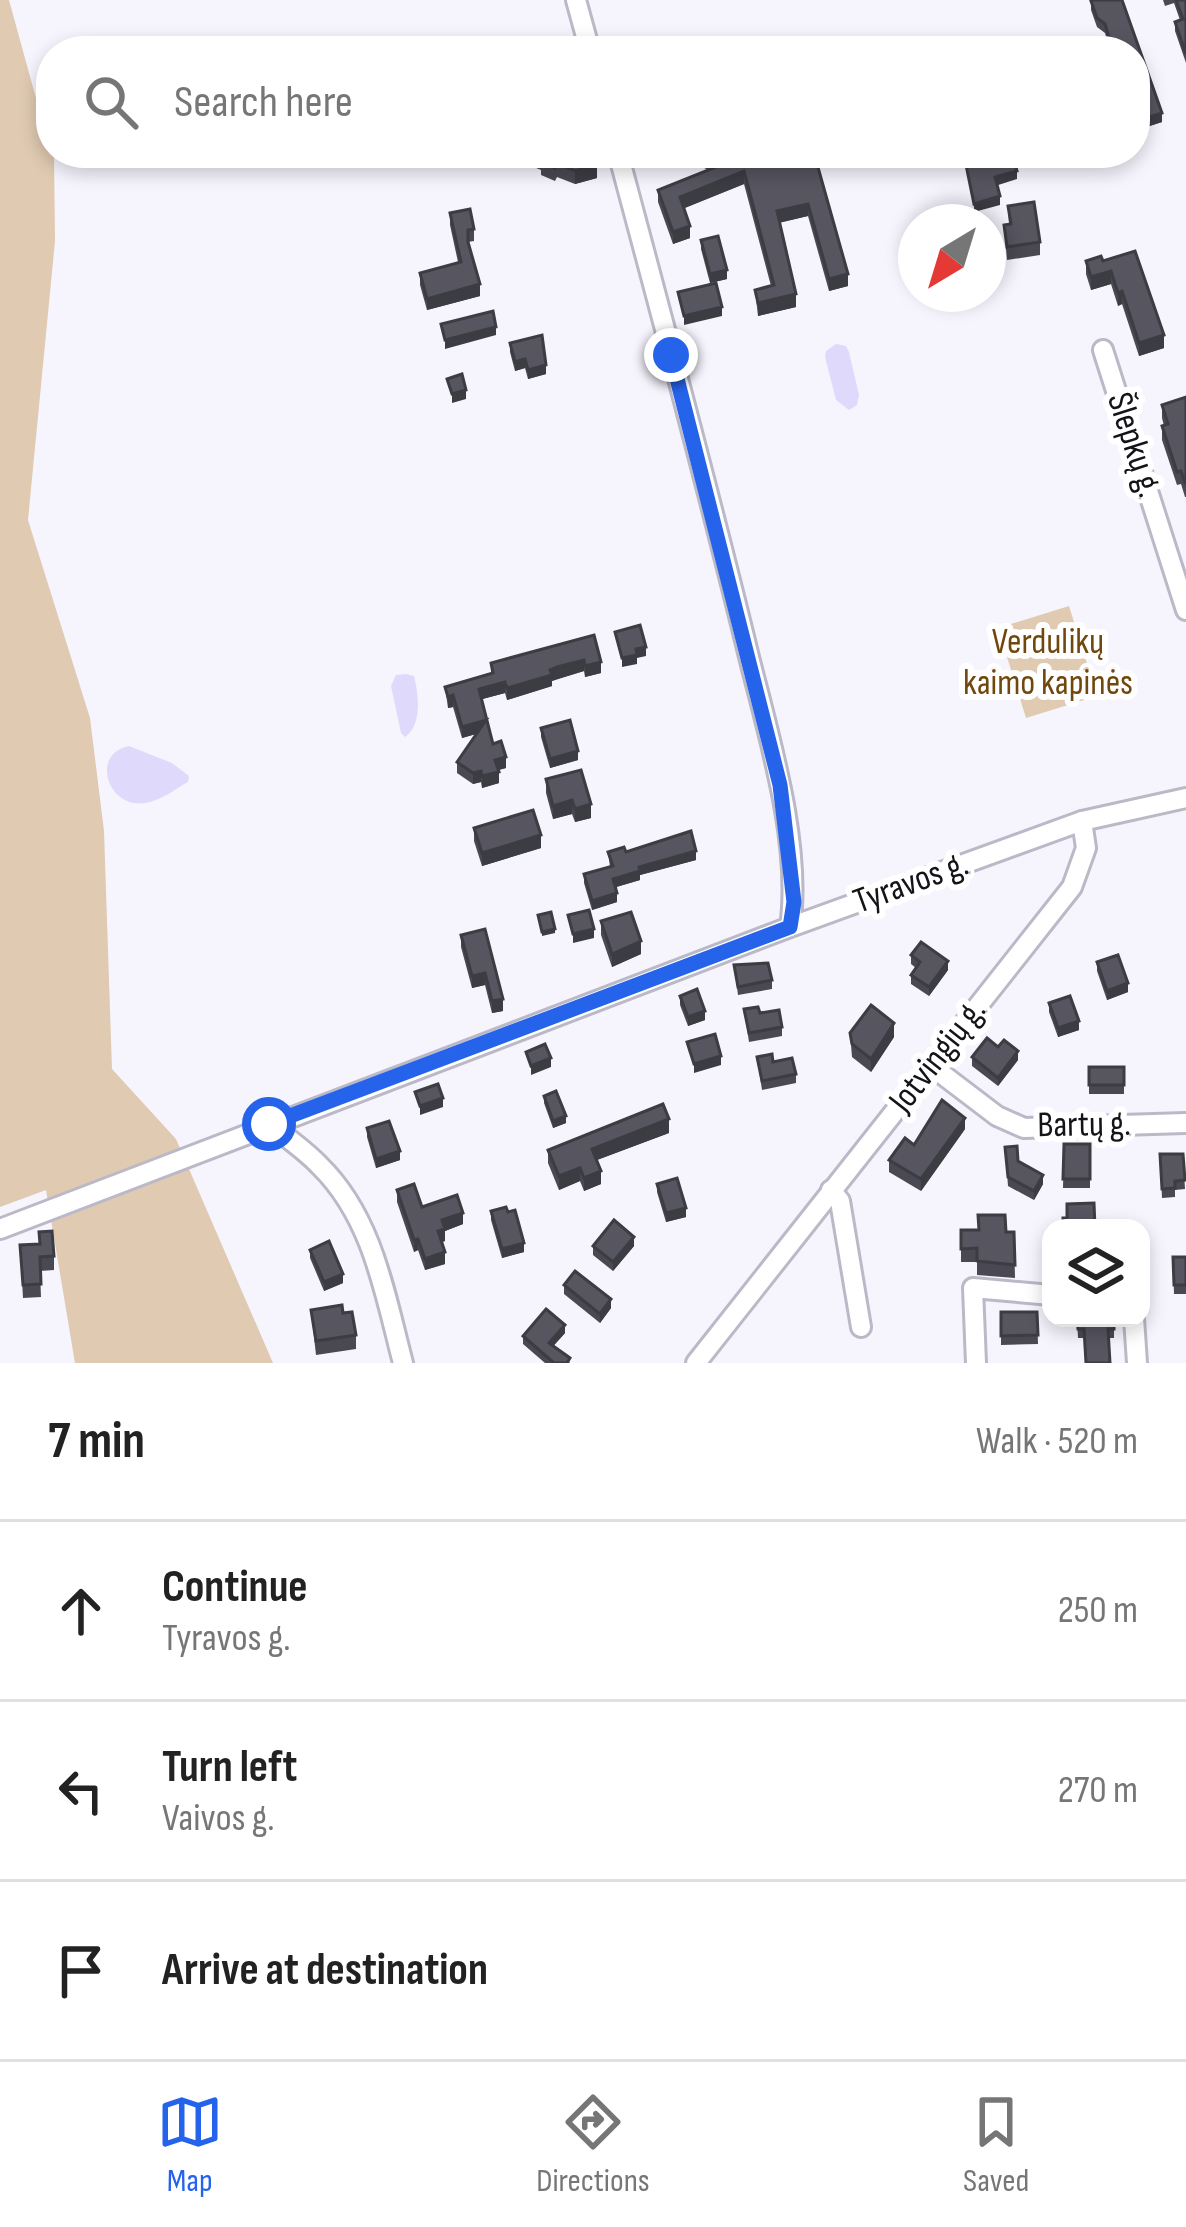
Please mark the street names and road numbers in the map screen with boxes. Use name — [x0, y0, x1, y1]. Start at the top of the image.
street label: Šlepkų g. — [1097, 387, 1171, 503]
street label: Tyravos g. — [848, 842, 974, 924]
street label: Jotvingių g. — [880, 991, 996, 1122]
street label: Bartų g. — [1037, 1103, 1131, 1147]

